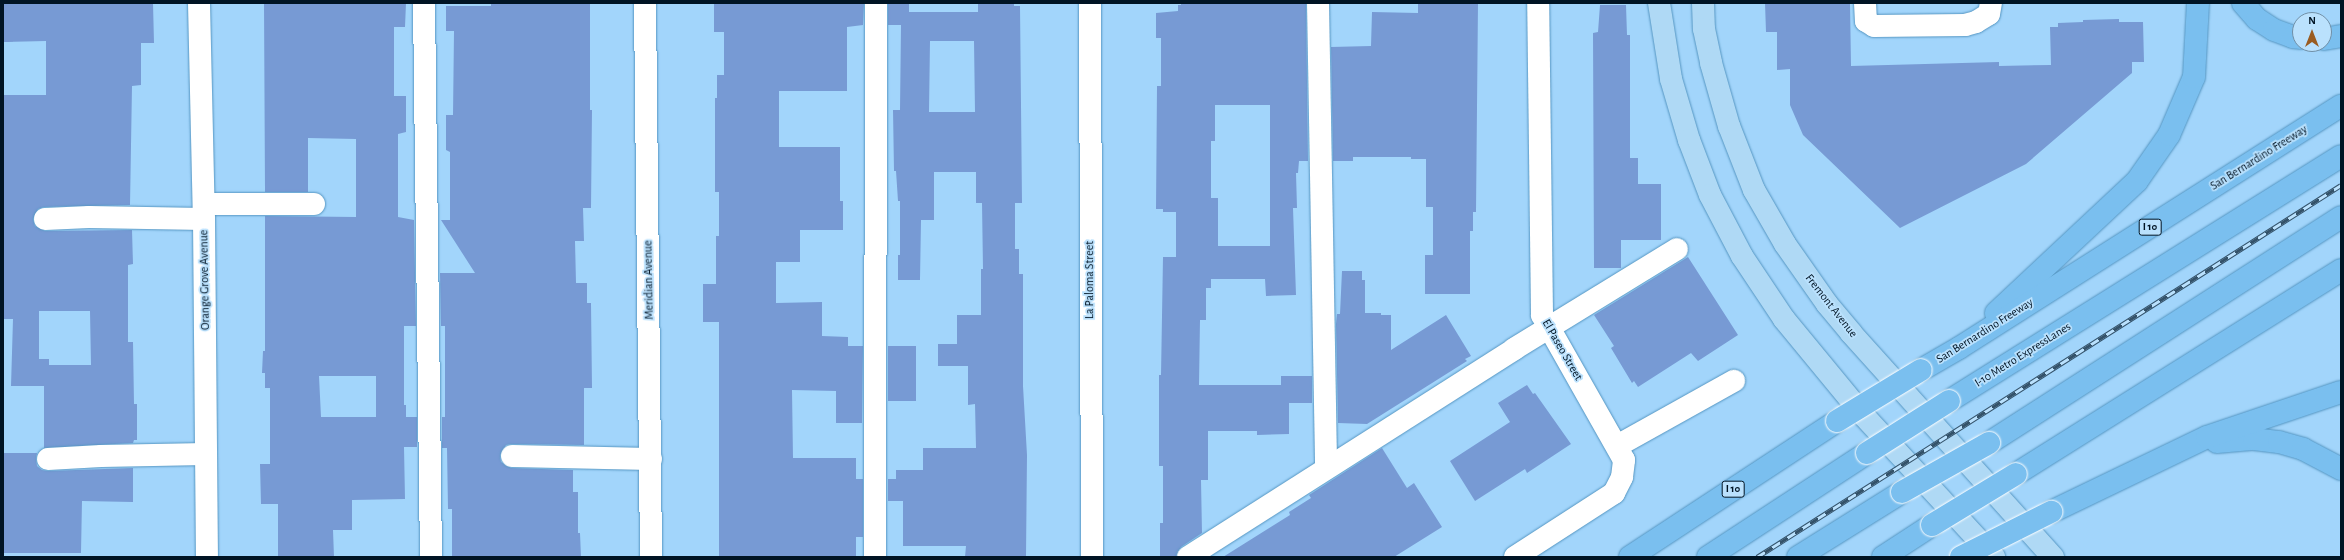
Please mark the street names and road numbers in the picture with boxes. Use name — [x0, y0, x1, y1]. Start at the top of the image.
street label: San Bernardino Freeway — [2208, 122, 2310, 194]
road number: I 10 — [2138, 218, 2162, 236]
street label: Orange Grove Avenue — [197, 230, 213, 330]
street label: Meridian Avenue — [641, 240, 657, 320]
street label: La Paloma Street — [1083, 241, 1097, 319]
street label: Fremont Avenue — [1802, 271, 1860, 341]
street label: San Bernardino Freeway — [1934, 295, 2036, 367]
street label: El Paseo Street — [1539, 317, 1585, 383]
street label: I-10 Metro ExpressLanes — [1972, 320, 2074, 390]
road number: I 10 — [1721, 480, 1745, 498]

